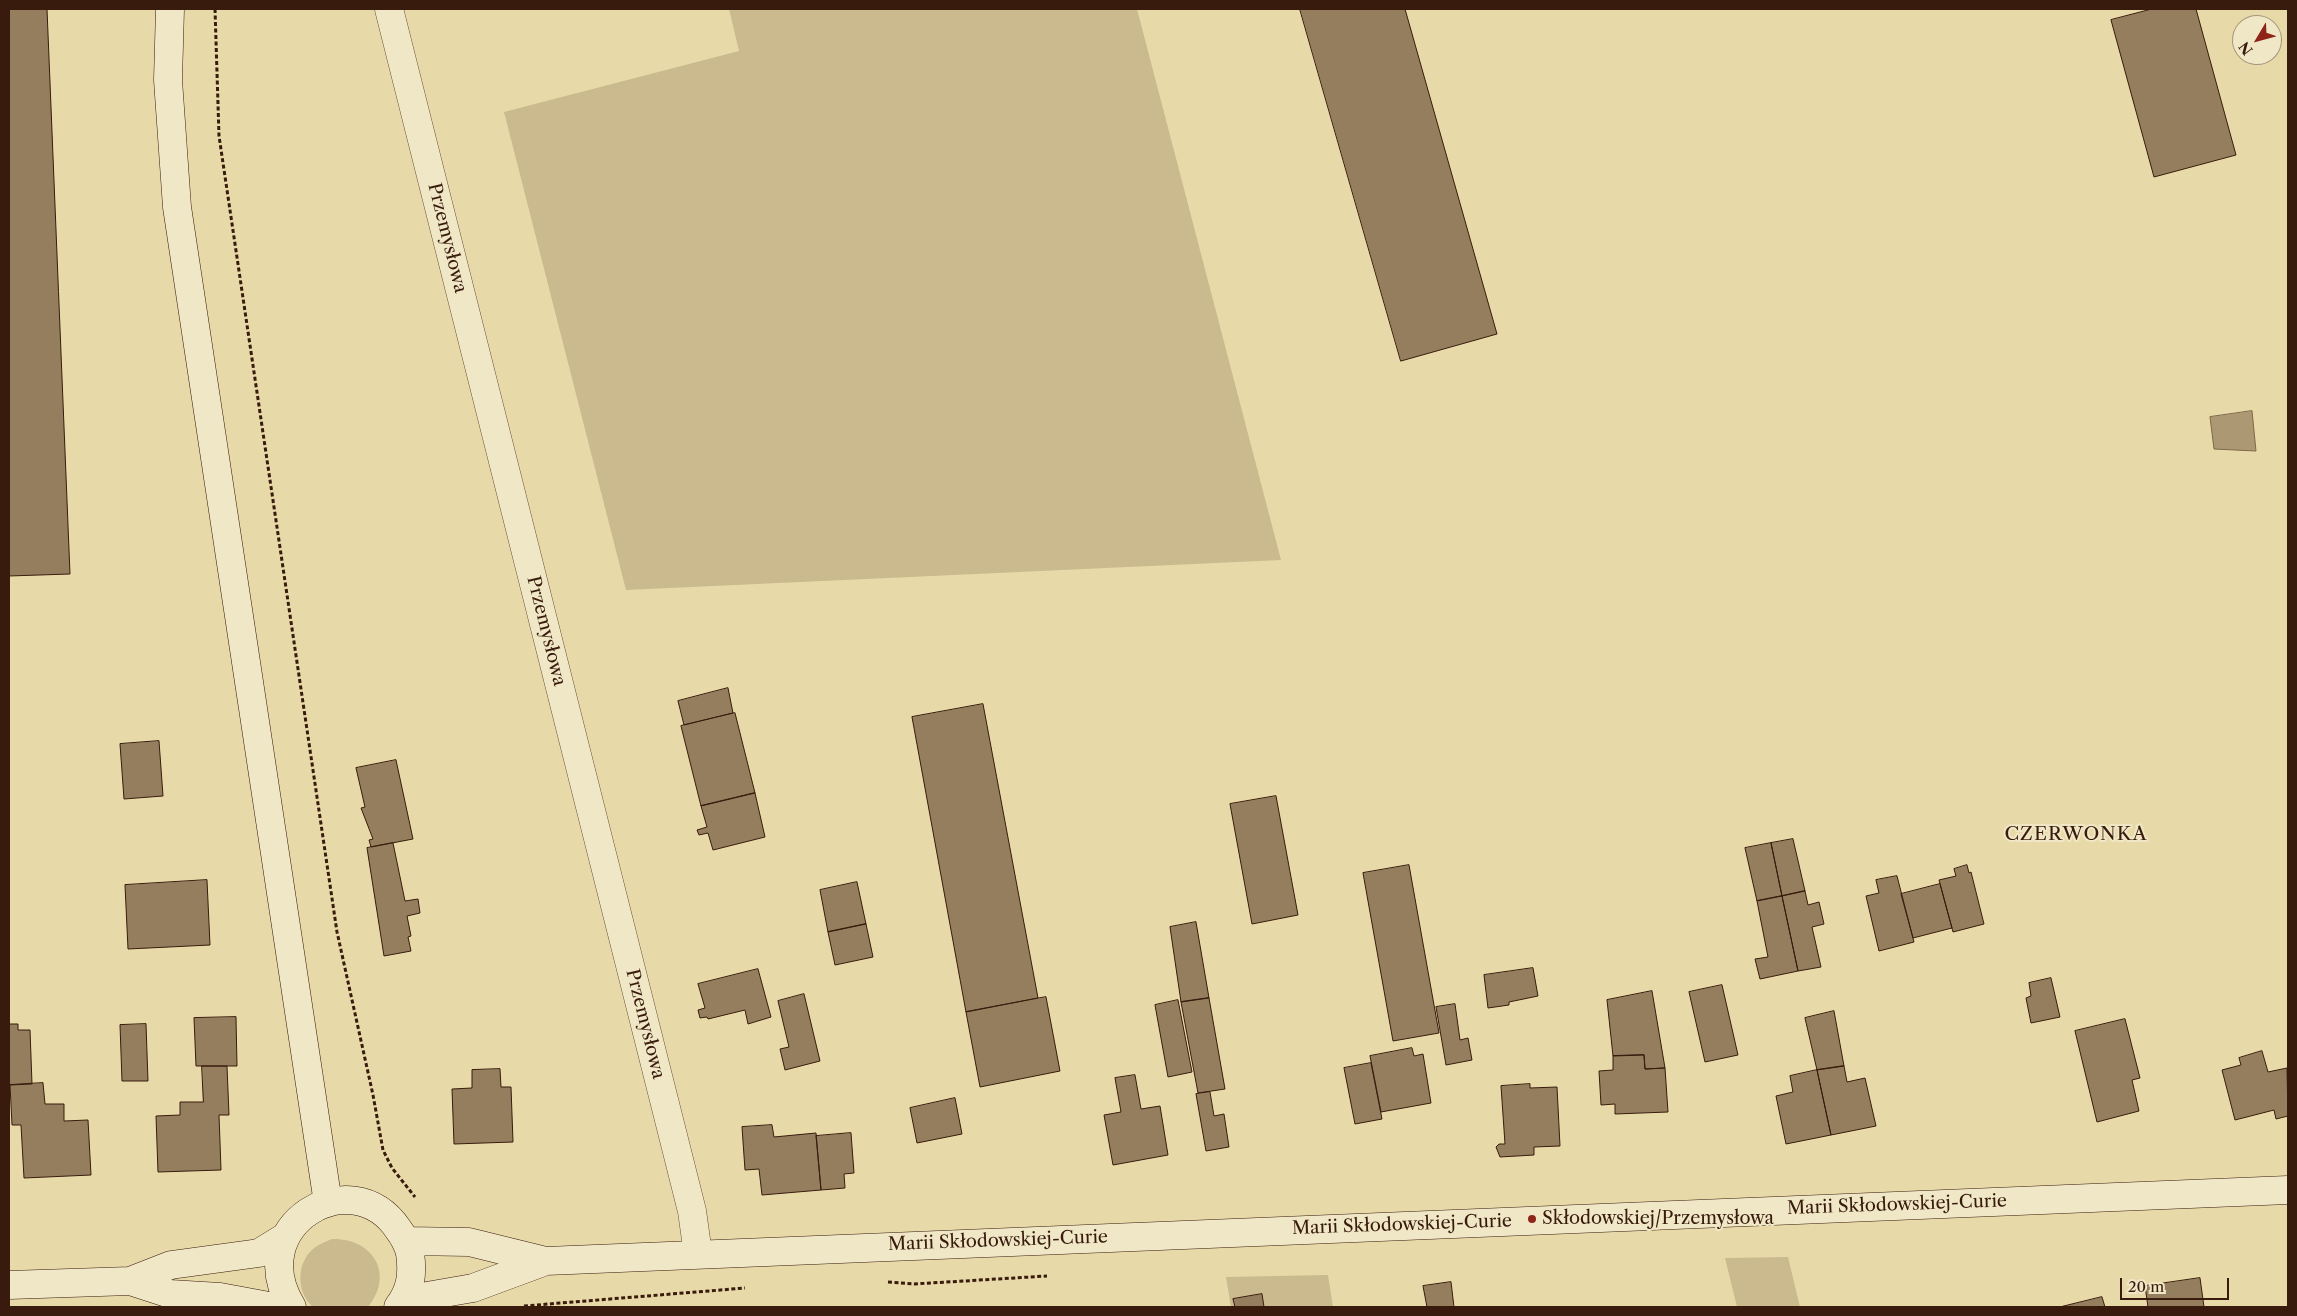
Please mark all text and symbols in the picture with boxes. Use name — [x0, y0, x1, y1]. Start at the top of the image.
north arrow — [2232, 15, 2282, 65]
text: N — [2235, 38, 2257, 59]
street label: Przemysłowa — [423, 181, 471, 295]
street label: Przemysłowa — [522, 574, 570, 688]
district label: CZERWONKA — [2003, 824, 2149, 846]
street label: Przemysłowa — [621, 967, 669, 1081]
street label: Marii Skłodowskiej-Curie — [1787, 1190, 2007, 1220]
place label: Skłodowskiej/Przemysłowa — [1542, 1208, 1774, 1230]
street label: Marii Skłodowskiej-Curie — [1292, 1210, 1512, 1240]
marker: Skłodowskiej/Przemysłowa — [1526, 1213, 1538, 1225]
street label: Marii Skłodowskiej-Curie — [888, 1226, 1108, 1256]
scale bar — [2122, 1268, 2231, 1300]
text: 20 m — [2128, 1277, 2164, 1296]

